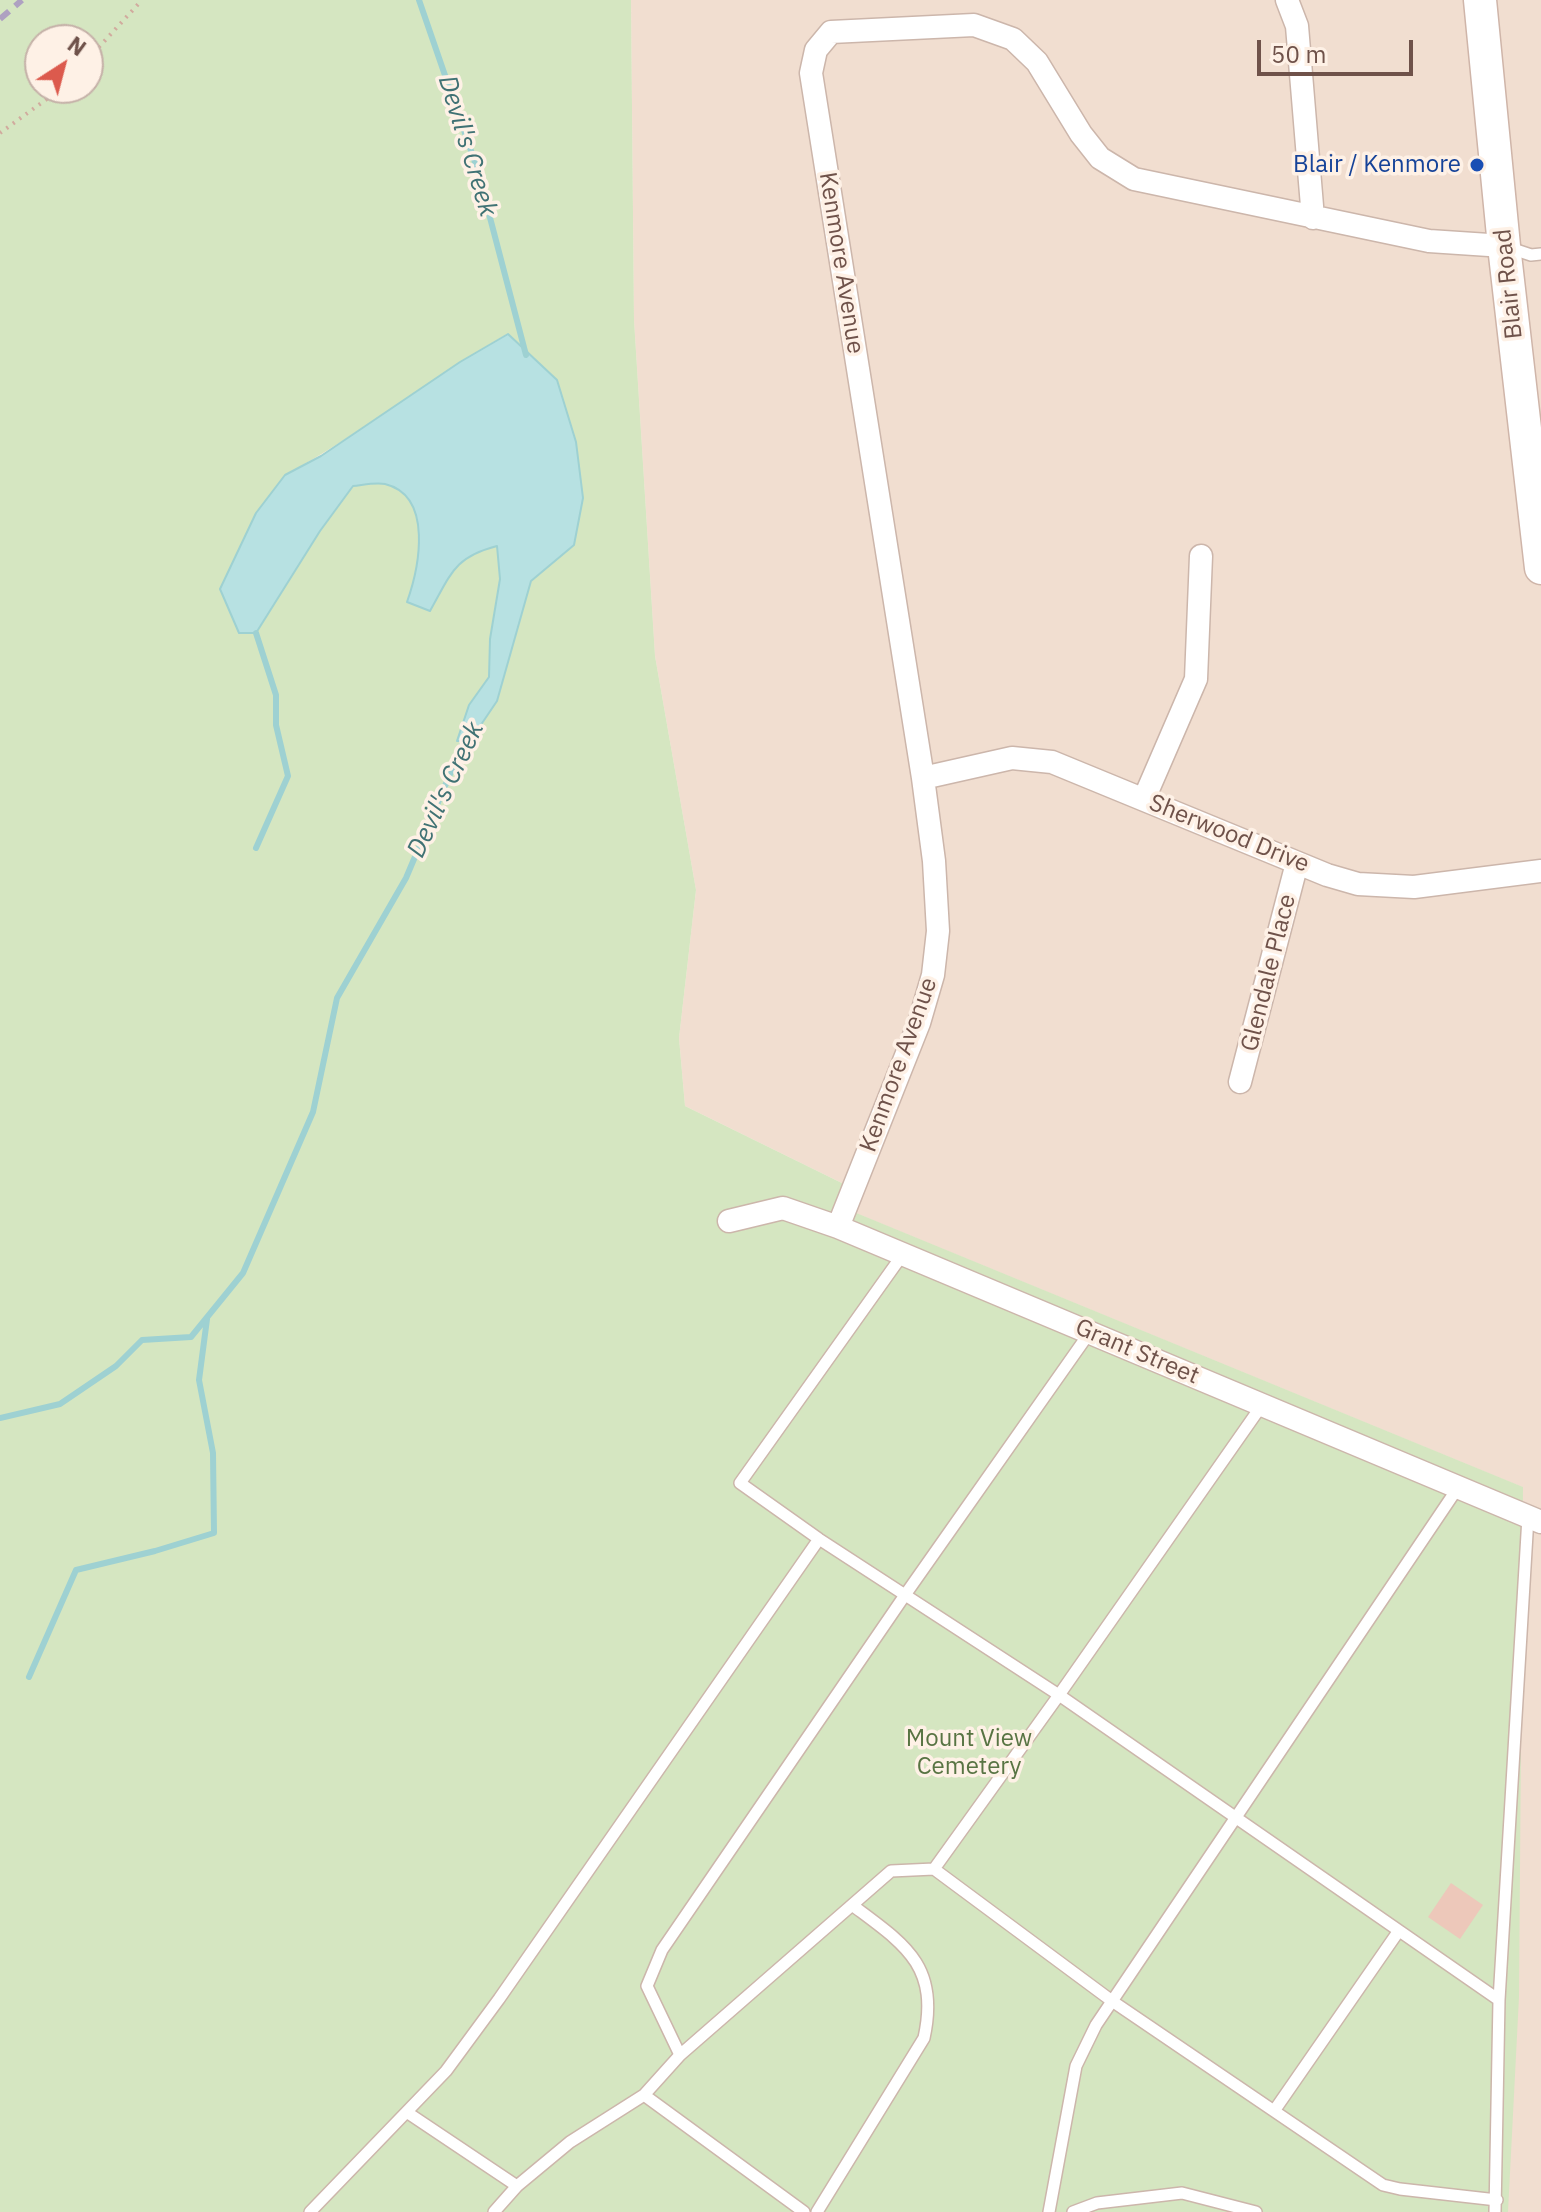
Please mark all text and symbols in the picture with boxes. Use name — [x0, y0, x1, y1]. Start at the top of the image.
north arrow — [24, 24, 104, 104]
scale bar — [1261, 24, 1417, 74]
text: N — [62, 29, 92, 62]
text: 50 m — [1271, 38, 1326, 70]
water label: Devil's Creek — [431, 72, 503, 220]
place label: Blair / Kenmore — [1293, 151, 1461, 179]
marker: Blair / Kenmore — [1468, 156, 1486, 174]
street label: Kenmore Avenue — [812, 170, 870, 356]
street label: Blair Road — [1489, 227, 1529, 341]
water label: Devil's Creek — [401, 717, 491, 863]
street label: Sherwood Drive — [1145, 789, 1313, 879]
street label: Glendale Place — [1236, 891, 1302, 1055]
street label: Kenmore Avenue — [854, 974, 944, 1156]
street label: Grant Street — [1071, 1313, 1203, 1391]
park label: Mount View Cemetery — [906, 1725, 1032, 1781]

